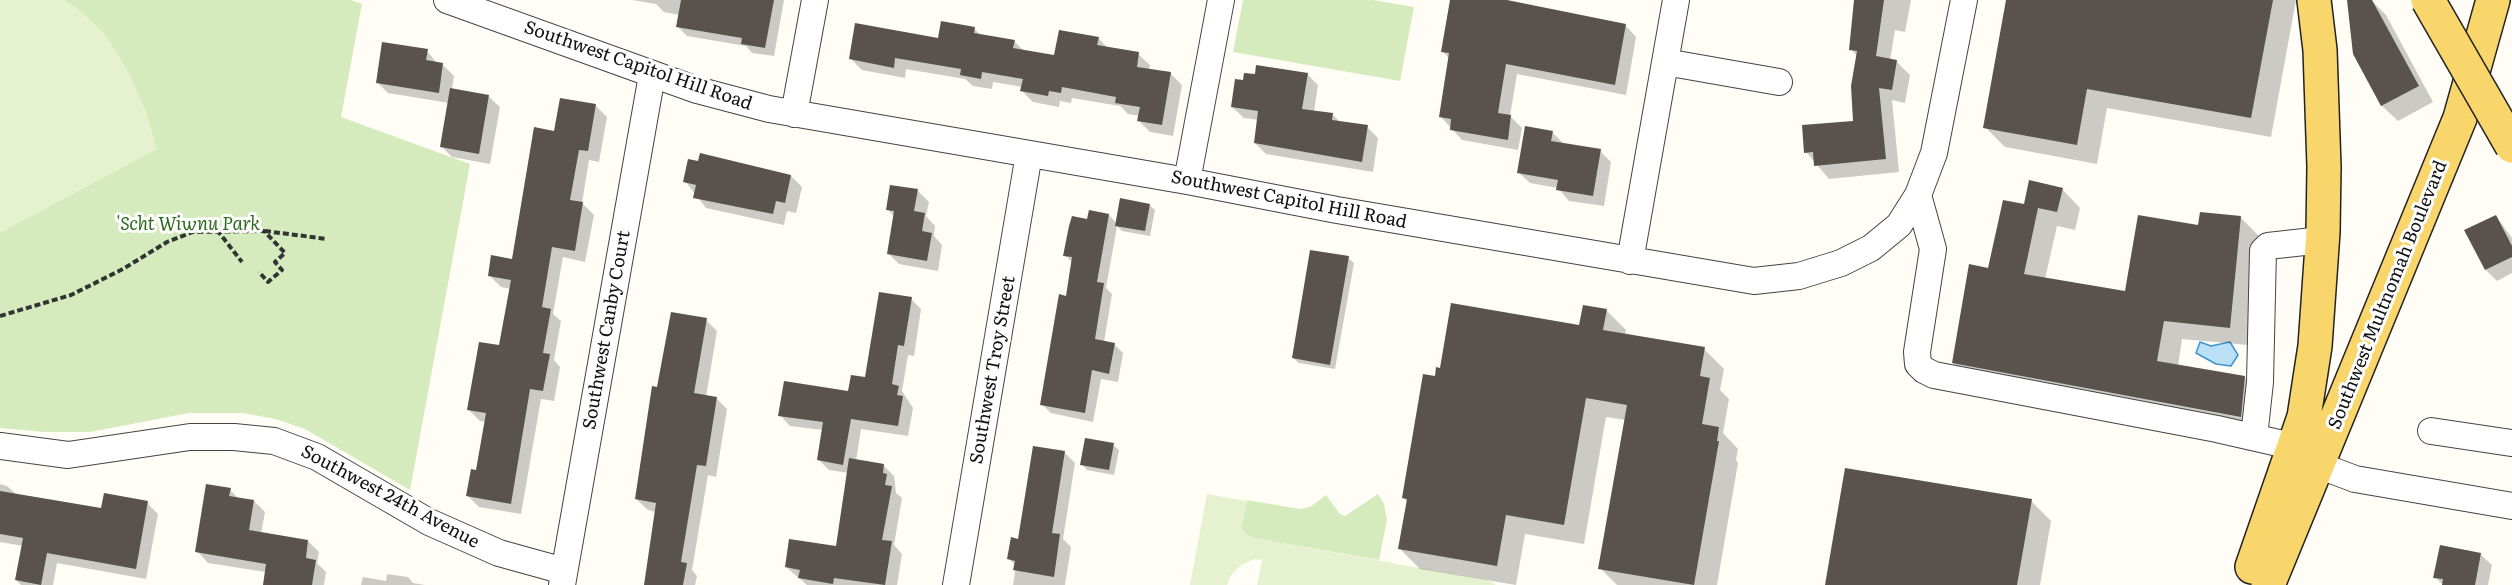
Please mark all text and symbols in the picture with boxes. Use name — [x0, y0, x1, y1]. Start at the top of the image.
street label: Southwest Capitol Hill Road — [521, 17, 755, 115]
street label: Southwest Multnomah Boulevard — [2324, 158, 2452, 432]
street label: Southwest Capitol Hill Road — [1169, 167, 1409, 233]
park label: 'Scht Wiwnu Park — [116, 214, 260, 236]
street label: Southwest Canby Court — [579, 229, 635, 431]
street label: Southwest Troy Street — [966, 274, 1020, 466]
street label: Southwest 24th Avenue — [297, 441, 483, 553]

